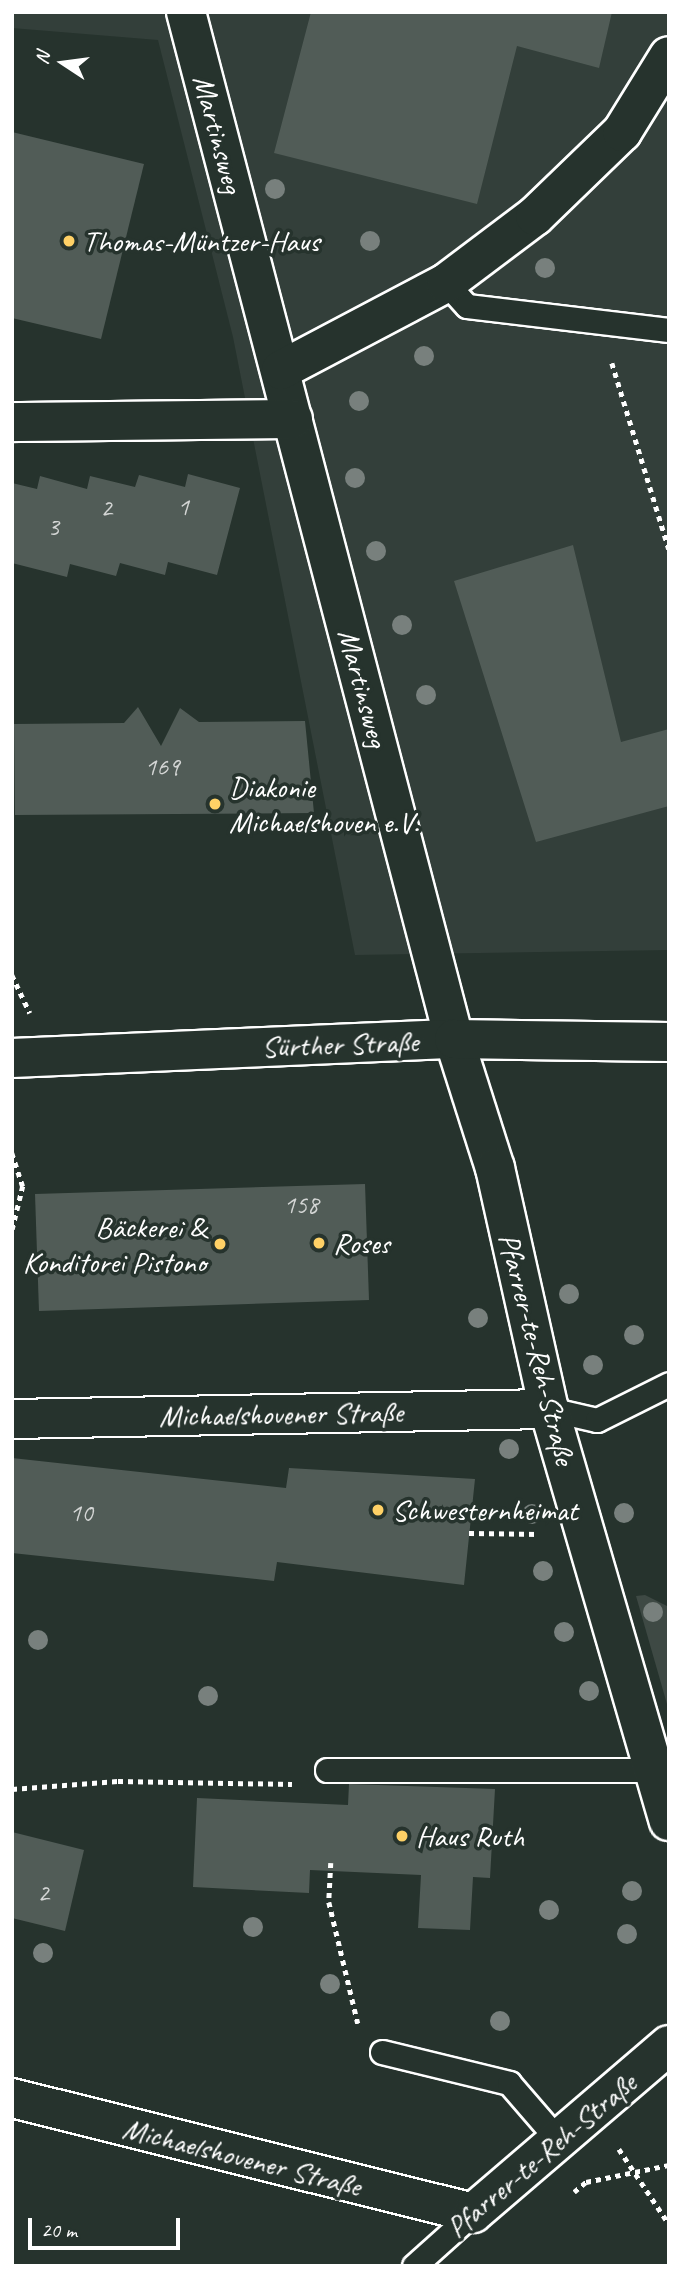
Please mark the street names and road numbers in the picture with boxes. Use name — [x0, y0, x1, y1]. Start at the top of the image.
street label: Martinsweg — [185, 71, 251, 197]
street label: Martinsweg — [330, 625, 396, 751]
street label: Sürther Straße — [260, 1023, 420, 1065]
street label: Pfarrer-te-Reh-Straße — [491, 1230, 583, 1468]
street label: Michaelshovener Straße — [158, 1394, 404, 1434]
street label: Pfarrer-te-Reh-Straße — [439, 2065, 643, 2245]
street label: Michaelshovener Straße — [119, 2110, 365, 2204]

